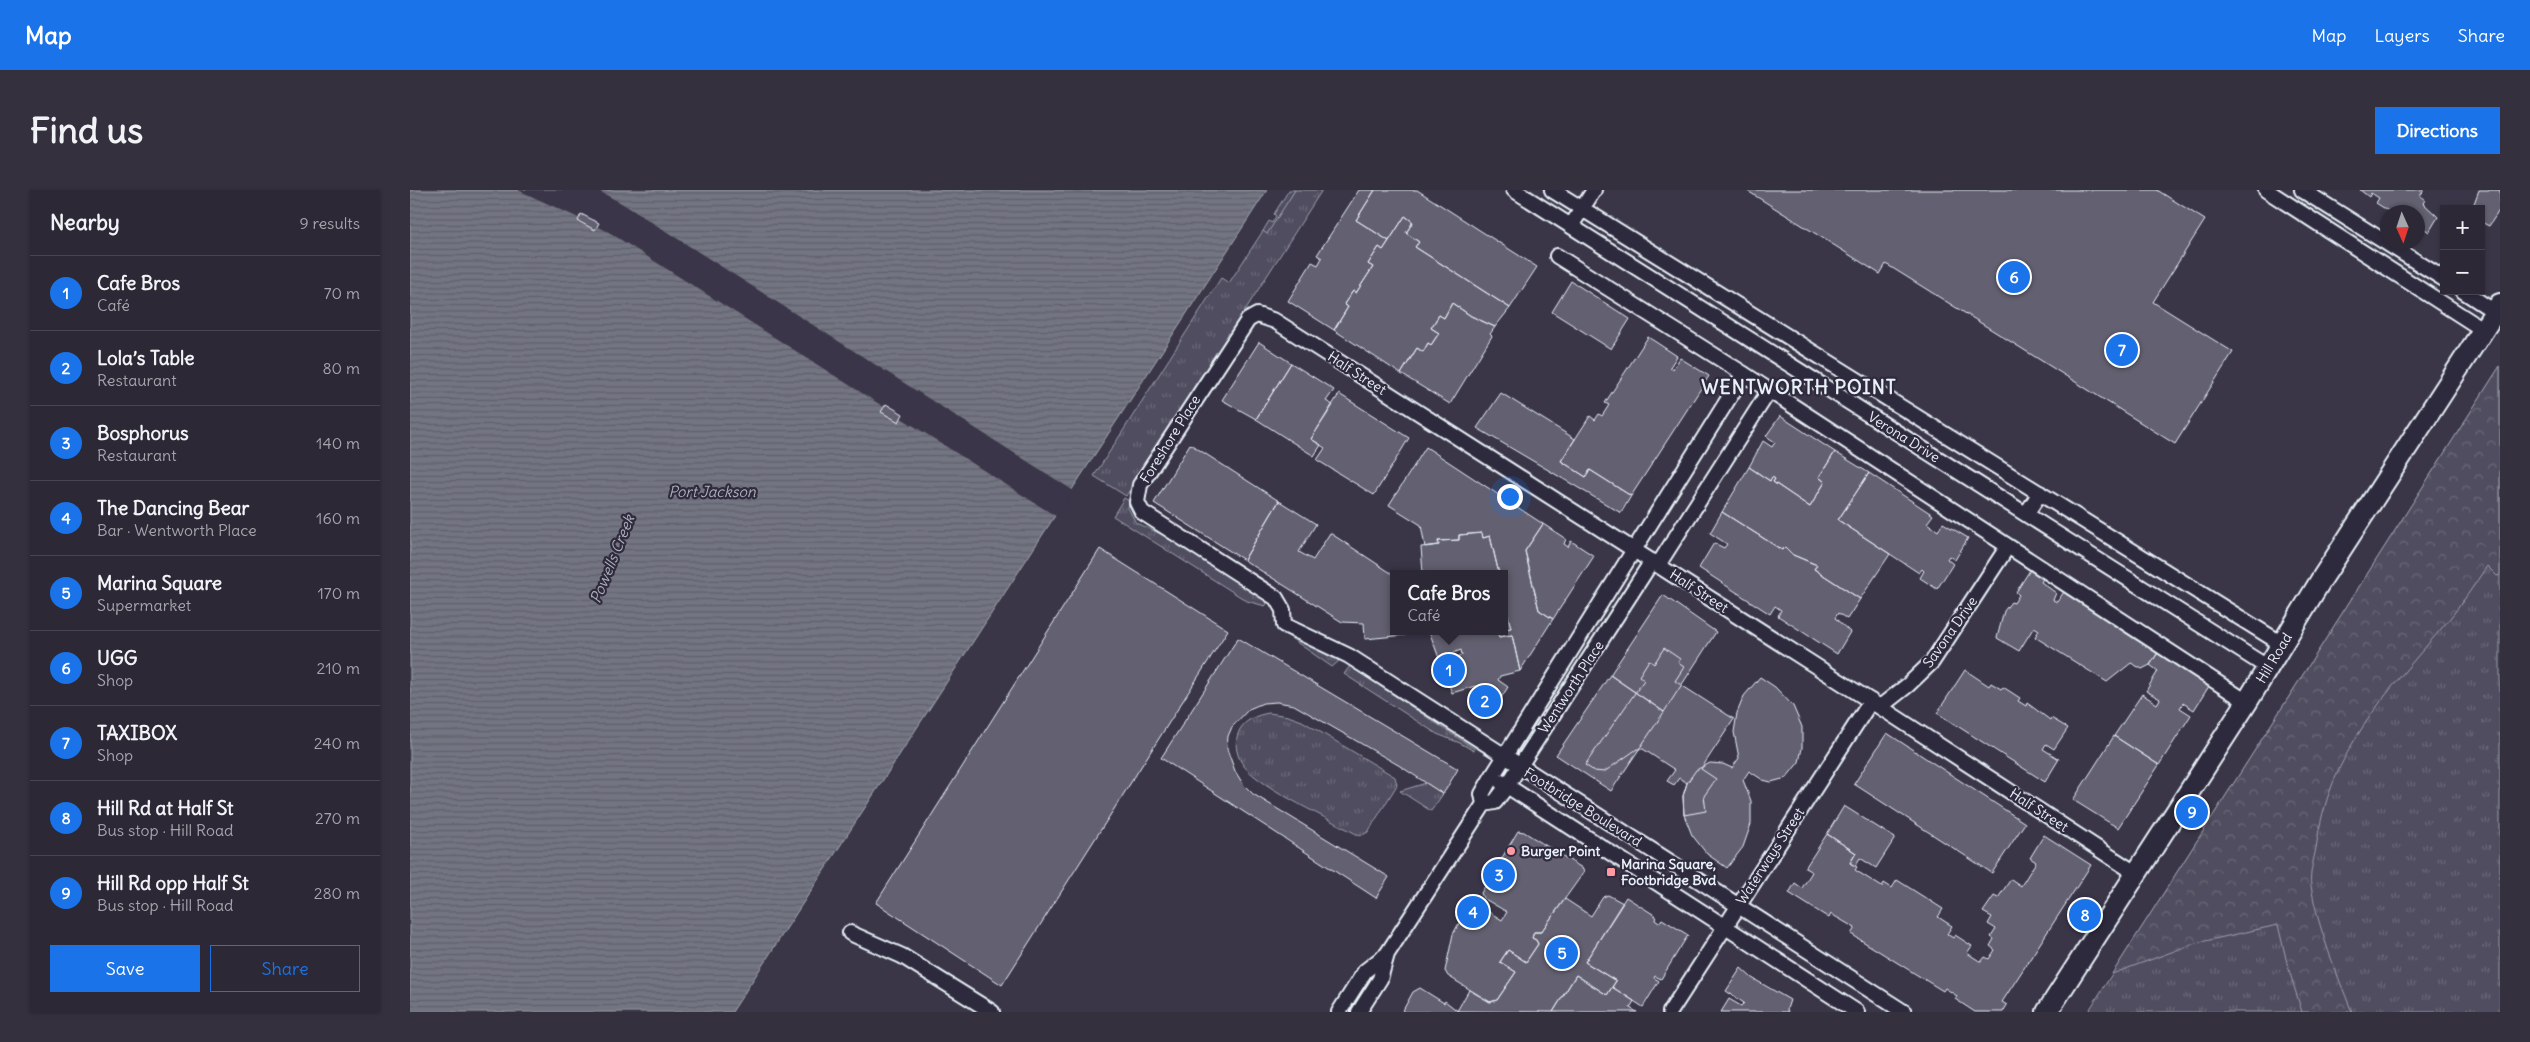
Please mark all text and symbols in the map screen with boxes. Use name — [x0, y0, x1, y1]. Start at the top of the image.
text: Map — [25, 20, 72, 50]
text: Map — [2311, 24, 2346, 47]
text: Layers — [2374, 24, 2430, 47]
text: Share — [2458, 24, 2505, 47]
button: Directions — [2375, 107, 2500, 154]
text: Find us — [30, 108, 143, 152]
north arrow — [2380, 205, 2425, 250]
map controls — [2440, 205, 2485, 295]
button: + — [2440, 205, 2485, 250]
text: Nearby — [50, 209, 120, 236]
text: 9 results — [299, 213, 360, 233]
button: − — [2440, 250, 2485, 295]
pin: 6 — [1998, 258, 2030, 296]
text: Cafe Bros — [97, 271, 180, 295]
text: 1 — [63, 283, 69, 303]
text: 70 m — [324, 283, 360, 303]
text: Café — [97, 295, 130, 315]
pin: 7 — [2106, 331, 2138, 369]
text: Lola’s Table — [97, 346, 195, 370]
street label: Half Street — [1324, 347, 1390, 399]
text: 2 — [62, 358, 70, 378]
text: 80 m — [322, 358, 360, 378]
text: Restaurant — [97, 370, 177, 390]
district label: WENTWORTH POINT — [1701, 375, 1897, 399]
street label: Foreshore Place — [1136, 392, 1204, 486]
street label: Verona Drive — [1865, 408, 1943, 466]
text: Bosphorus — [97, 421, 189, 445]
text: 3 — [61, 433, 71, 453]
text: 140 m — [316, 433, 360, 453]
text: Restaurant — [97, 445, 177, 465]
water label: Port Jackson — [668, 482, 756, 501]
your location — [1497, 484, 1523, 510]
text: The Dancing Bear — [97, 496, 249, 520]
text: 4 — [61, 508, 71, 528]
text: 160 m — [316, 508, 360, 528]
water label: Powells Creek — [586, 511, 639, 606]
text: Bar · Wentworth Place — [97, 520, 257, 540]
street label: Half Street — [1666, 565, 1732, 617]
popup — [1390, 570, 1508, 635]
text: Marina Square — [97, 571, 222, 595]
text: Cafe Bros — [1407, 581, 1491, 605]
text: 5 — [61, 583, 71, 603]
text: 170 m — [317, 583, 360, 603]
street label: Savona Drive — [1919, 593, 1981, 671]
text: Supermarket — [97, 595, 191, 615]
text: Café — [1407, 605, 1440, 625]
street label: Hill Road — [2252, 630, 2296, 686]
street label: Wentworth Place — [1534, 637, 1608, 737]
text: UGG — [97, 646, 137, 670]
pin: 1 — [1433, 651, 1465, 689]
text: 6 — [61, 658, 71, 678]
text: 210 m — [317, 658, 360, 678]
text: Shop — [97, 670, 133, 690]
pin: 2 — [1469, 682, 1501, 720]
text: TAXIBOX — [97, 721, 177, 745]
text: 7 — [62, 733, 70, 753]
text: 240 m — [314, 733, 360, 753]
text: Shop — [97, 745, 133, 765]
street label: Footbridge Boulevard — [1521, 763, 1645, 851]
street label: Half Street — [2006, 784, 2072, 836]
pin: 9 — [2176, 793, 2208, 831]
text: Hill Rd at Half St — [97, 796, 234, 820]
street label: Waterways Street — [1732, 804, 1808, 908]
text: 8 — [61, 808, 71, 828]
text: 270 m — [315, 808, 360, 828]
text: Bus stop · Hill Road — [97, 820, 233, 840]
place label: Burger Point — [1521, 842, 1600, 860]
marker: Burger Point — [1505, 845, 1517, 857]
place label: Marina Square, Footbridge Bvd — [1621, 855, 1717, 889]
pin: 3 — [1483, 856, 1515, 894]
marker: Marina Square, Footbridge Bvd — [1605, 866, 1617, 878]
text: Hill Rd opp Half St — [97, 871, 249, 895]
text: 9 — [61, 883, 71, 903]
text: 280 m — [314, 883, 360, 903]
pin: 4 — [1457, 893, 1489, 931]
text: Bus stop · Hill Road — [97, 895, 233, 915]
pin: 8 — [2069, 896, 2101, 934]
pin: 5 — [1546, 934, 1578, 972]
button: Save — [50, 945, 200, 992]
button: Share — [210, 945, 360, 992]

